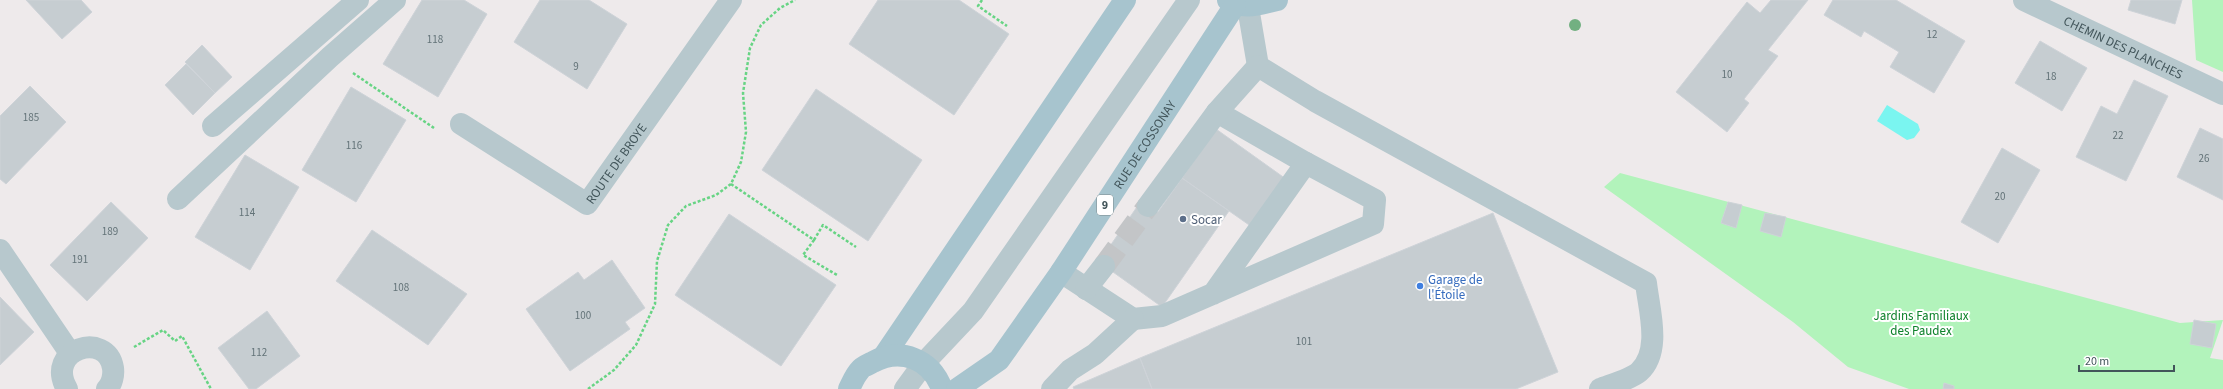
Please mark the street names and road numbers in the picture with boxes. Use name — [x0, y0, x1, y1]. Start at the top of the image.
street label: CHEMIN DES PLANCHES — [2060, 12, 2186, 84]
street label: RUE DE COSSONAY — [1110, 96, 1181, 193]
street label: ROUTE DE BROYE — [582, 120, 651, 208]
road number: 9 — [1097, 195, 1113, 215]

